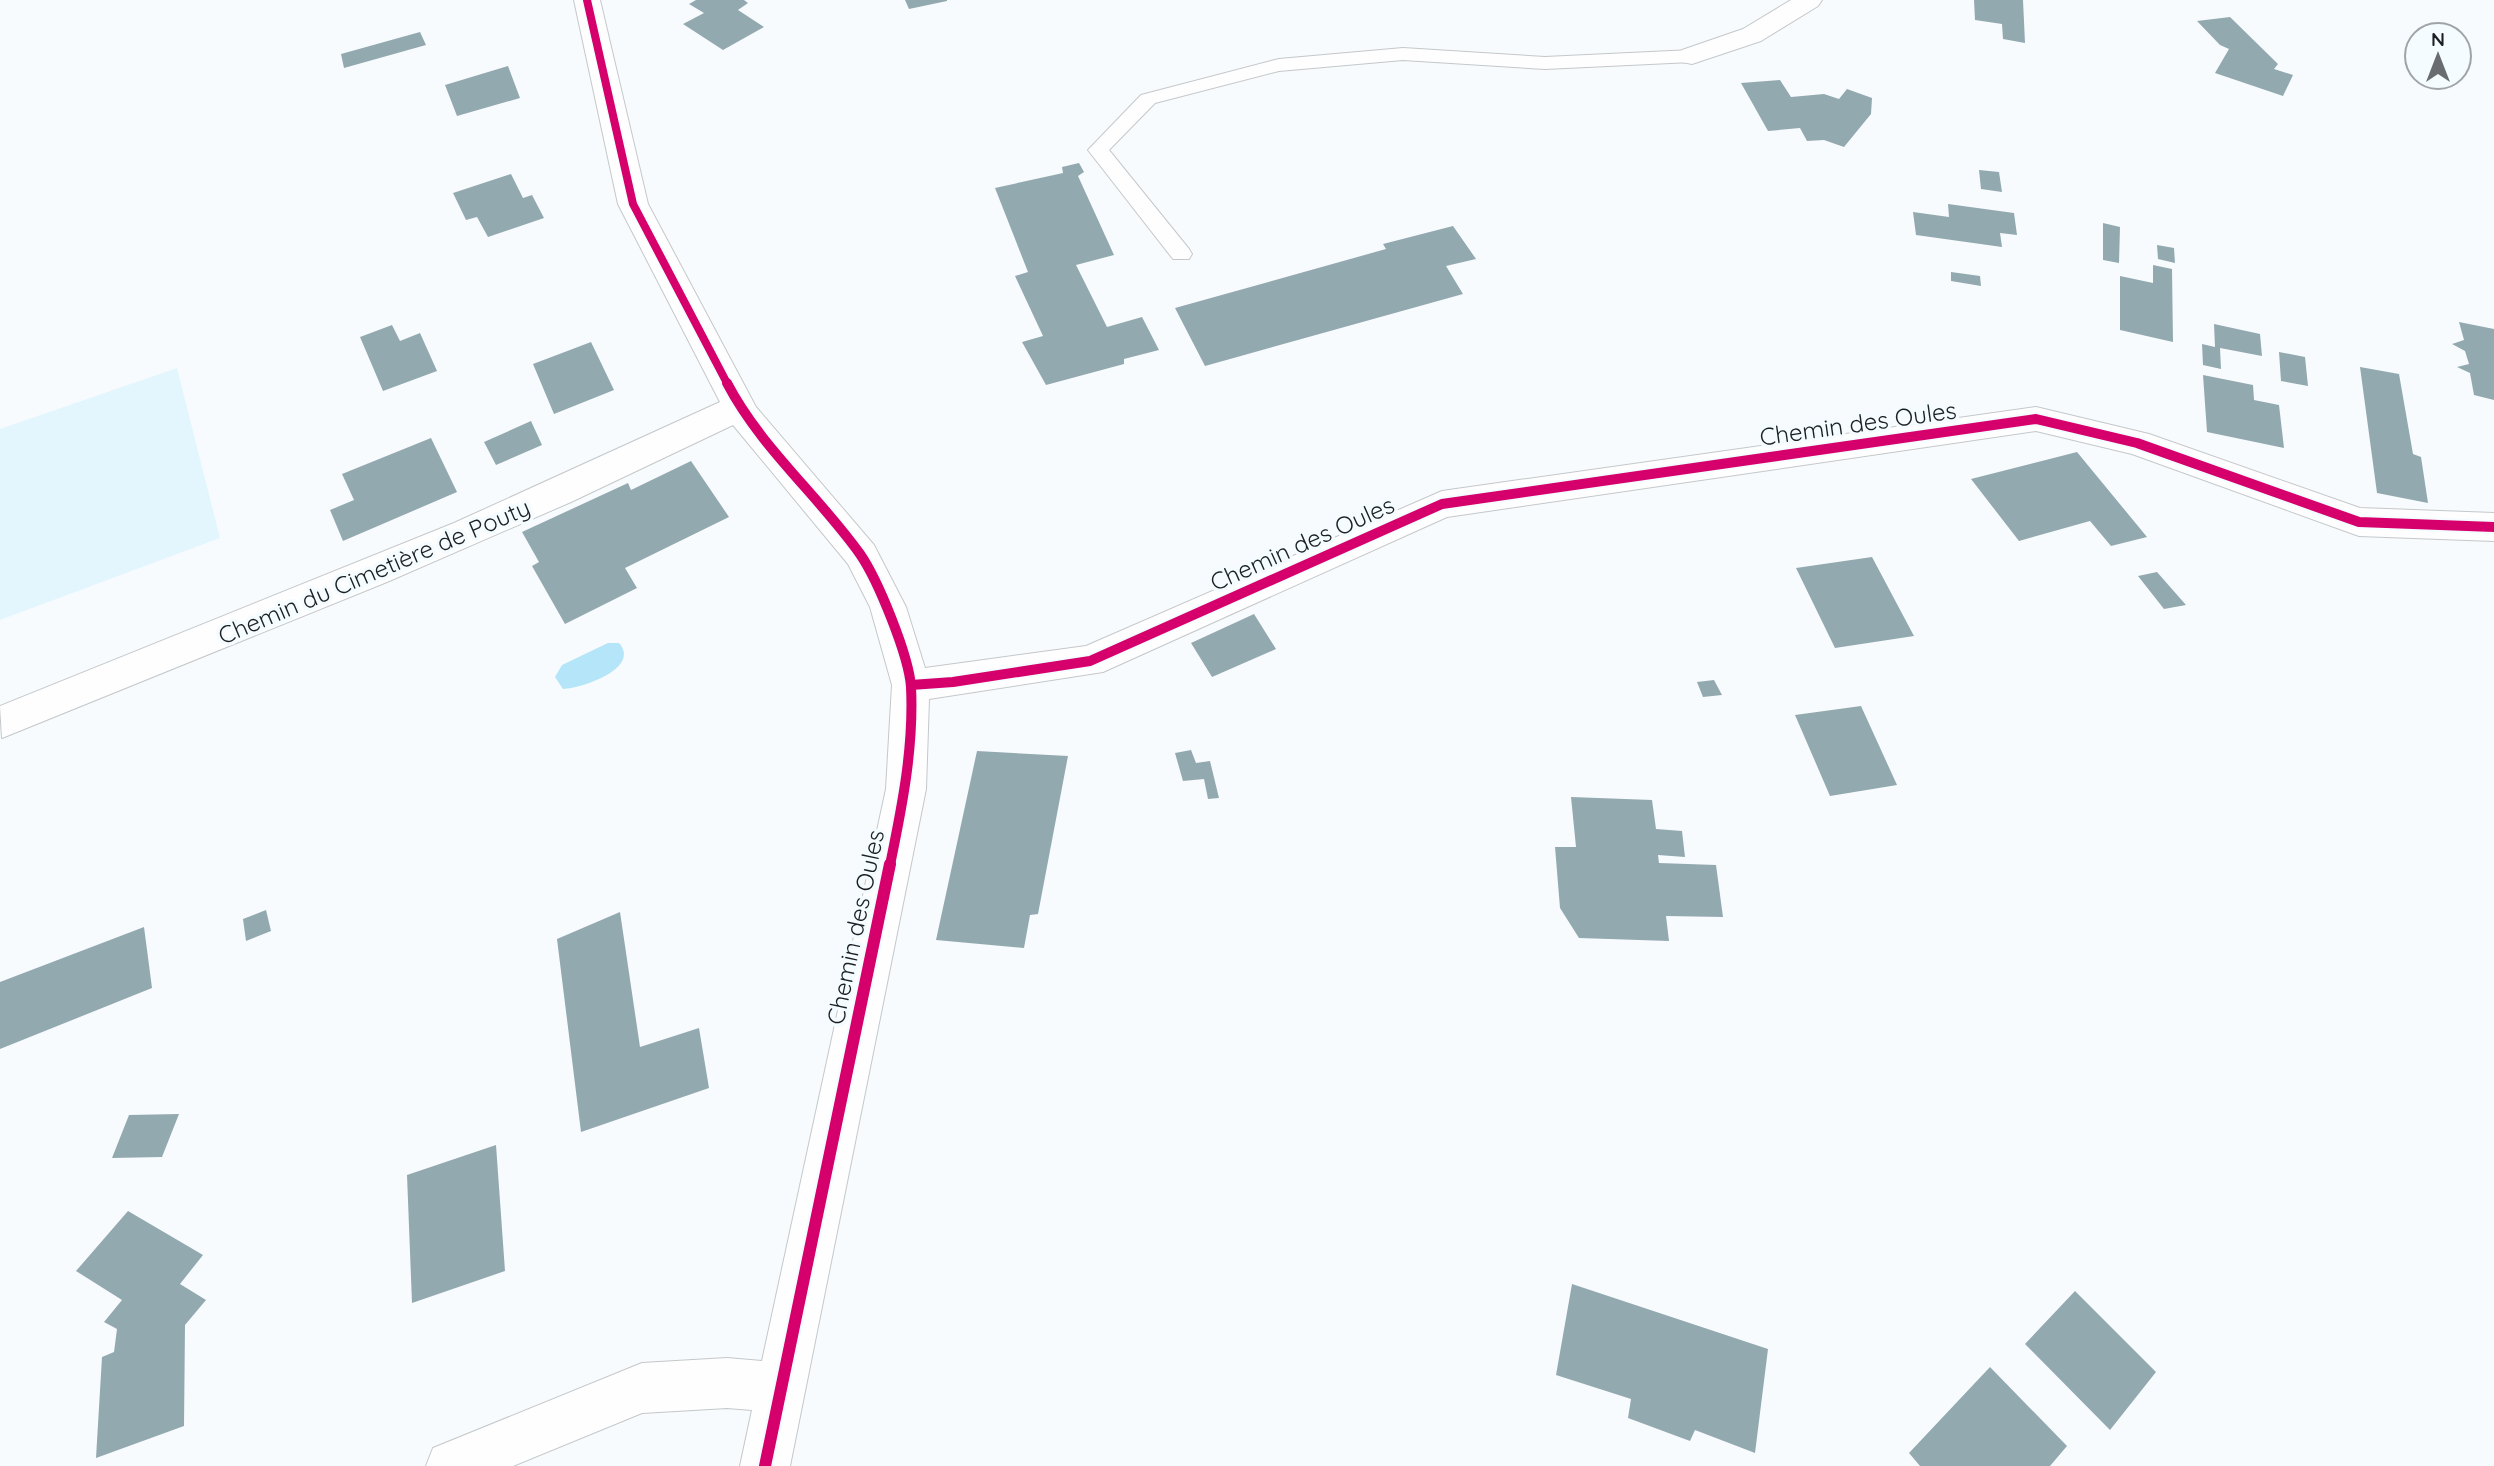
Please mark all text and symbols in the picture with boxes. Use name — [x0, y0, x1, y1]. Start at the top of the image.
north arrow — [2403, 21, 2473, 91]
text: N — [2431, 27, 2445, 51]
street label: Chemin des Oules — [1758, 394, 1958, 452]
street label: Chemin des Oules — [1205, 489, 1399, 597]
street label: Chemin du Cimetière de Pouty — [213, 492, 535, 650]
street label: Chemin des Oules — [820, 827, 890, 1027]

